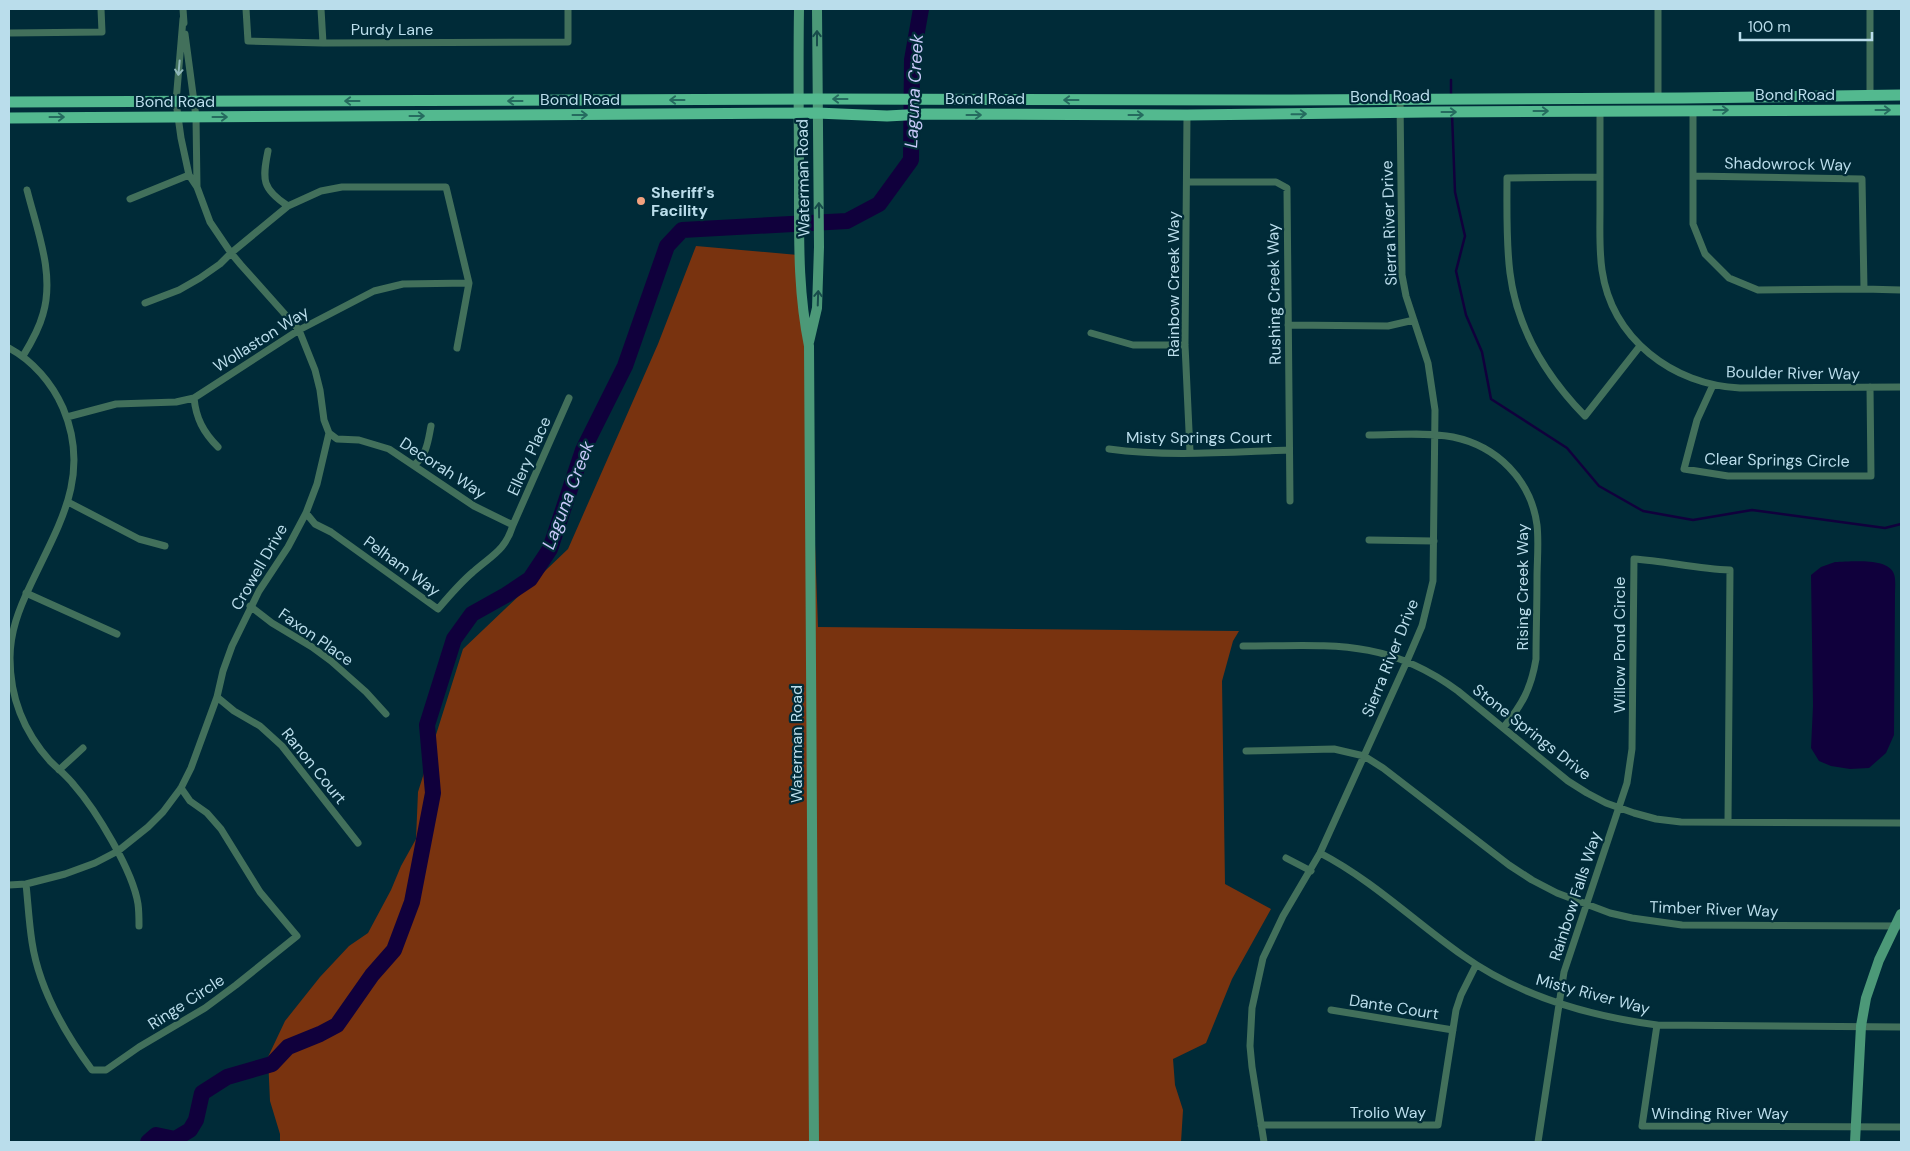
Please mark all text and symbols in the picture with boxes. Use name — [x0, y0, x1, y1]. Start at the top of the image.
scale bar — [1740, 10, 1872, 42]
text: 100 m — [1748, 17, 1791, 37]
street label: Purdy Lane — [351, 19, 433, 40]
one-way arrow — [812, 30, 822, 46]
water label: Laguna Creek — [899, 33, 929, 149]
one-way arrow — [174, 59, 184, 75]
street label: Bond Road — [1755, 84, 1835, 105]
street label: Bond Road — [1350, 85, 1430, 107]
street label: Bond Road — [945, 88, 1025, 109]
street label: Bond Road — [540, 89, 620, 110]
street label: Bond Road — [135, 91, 215, 112]
one-way arrow — [832, 94, 848, 104]
one-way arrow — [670, 95, 686, 105]
one-way arrow — [1063, 95, 1080, 105]
one-way arrow — [507, 96, 524, 106]
one-way arrow — [345, 97, 361, 106]
one-way arrow — [1712, 105, 1729, 115]
one-way arrow — [1875, 105, 1891, 115]
one-way arrow — [1532, 106, 1549, 116]
one-way arrow — [1441, 107, 1457, 116]
one-way arrow — [1290, 109, 1307, 119]
one-way arrow — [572, 110, 588, 120]
one-way arrow — [966, 110, 982, 120]
one-way arrow — [1128, 110, 1144, 120]
one-way arrow — [409, 111, 425, 121]
one-way arrow — [49, 112, 65, 122]
one-way arrow — [212, 112, 228, 122]
street label: Waterman Road — [791, 119, 815, 237]
street label: Shadowrock Way — [1724, 152, 1852, 176]
street label: Sierra River Drive — [1376, 160, 1402, 286]
place label: Sheriff's Facility — [651, 182, 715, 221]
marker: Sheriff's Facility — [635, 195, 647, 207]
one-way arrow — [814, 203, 824, 219]
street label: Rainbow Creek Way — [1163, 211, 1184, 357]
street label: Rushing Creek Way — [1262, 223, 1286, 365]
one-way arrow — [813, 290, 822, 306]
street label: Wollaston Way — [209, 301, 313, 377]
street label: Boulder River Way — [1726, 361, 1860, 385]
street label: Ellery Place — [502, 413, 556, 499]
street label: Misty Springs Court — [1126, 427, 1272, 448]
street label: Decorah Way — [396, 432, 490, 504]
water label: Laguna Creek — [536, 437, 600, 553]
street label: Clear Springs Circle — [1704, 448, 1850, 472]
street label: Crowell Drive — [226, 520, 292, 614]
street label: Rising Creek Way — [1512, 523, 1533, 651]
street label: Pelham Way — [359, 531, 445, 601]
street label: Willow Pond Circle — [1609, 577, 1630, 713]
street label: Sierra River Drive — [1357, 596, 1423, 720]
street label: Faxon Place — [274, 603, 358, 671]
street label: Stone Springs Drive — [1469, 679, 1595, 785]
street label: Waterman Road — [786, 685, 807, 803]
street label: Ranon Court — [277, 723, 351, 809]
street label: Rainbow Falls Way — [1544, 829, 1606, 963]
street label: Timber River Way — [1649, 896, 1779, 922]
street label: Ringe Circle — [144, 969, 228, 1035]
street label: Misty River Way — [1534, 969, 1652, 1019]
street label: Dante Court — [1348, 990, 1440, 1024]
street label: Trolio Way — [1350, 1102, 1426, 1123]
street label: Winding River Way — [1651, 1103, 1789, 1124]

